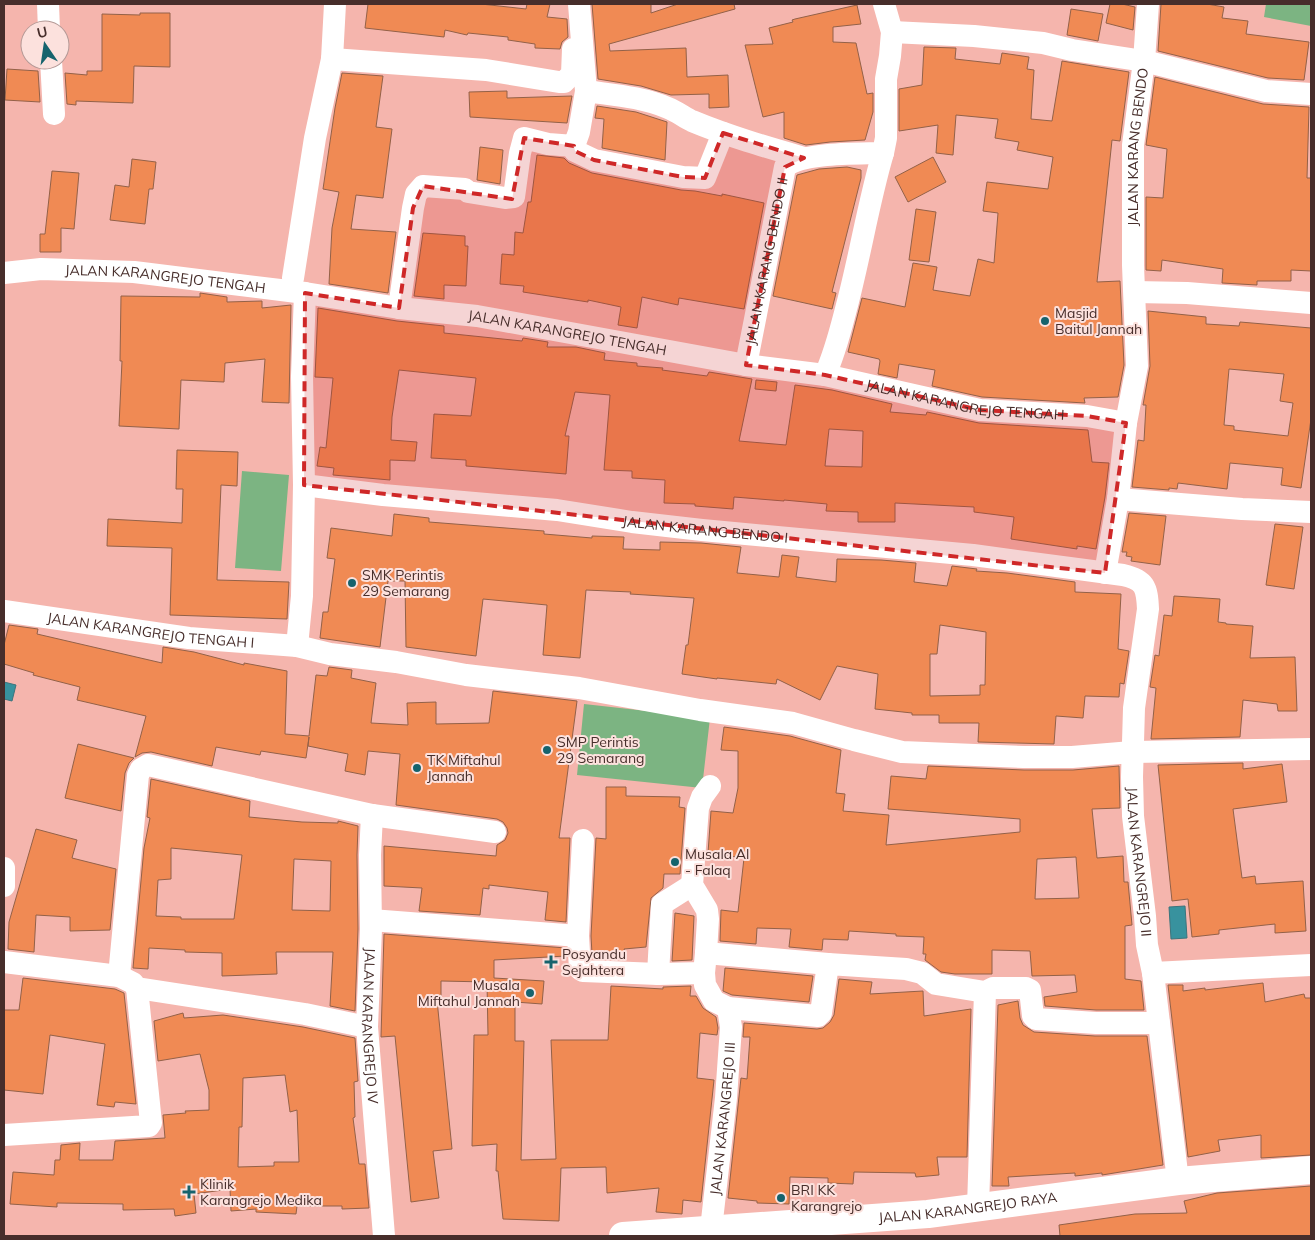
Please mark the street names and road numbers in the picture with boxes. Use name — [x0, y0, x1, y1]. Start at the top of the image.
street label: JALAN KARANG BENDO — [1124, 67, 1152, 226]
street label: JALAN KARANG BENDO II — [741, 176, 792, 346]
street label: JALAN KARANGREJO TENGAH — [65, 261, 267, 297]
street label: JALAN KARANGREJO TENGAH — [467, 306, 668, 359]
street label: JALAN KARANGREJO TENGAH — [864, 375, 1065, 424]
street label: JALAN KARANG BENDO I — [621, 512, 789, 547]
street label: JALAN KARANGREJO TENGAH I — [46, 608, 255, 652]
street label: JALAN KARANGREJO II — [1123, 787, 1155, 937]
street label: JALAN KARANGREJO IV — [358, 947, 382, 1105]
street label: JALAN KARANGREJO III — [706, 1041, 739, 1196]
street label: JALAN KARANGREJO RAYA — [878, 1188, 1059, 1227]

